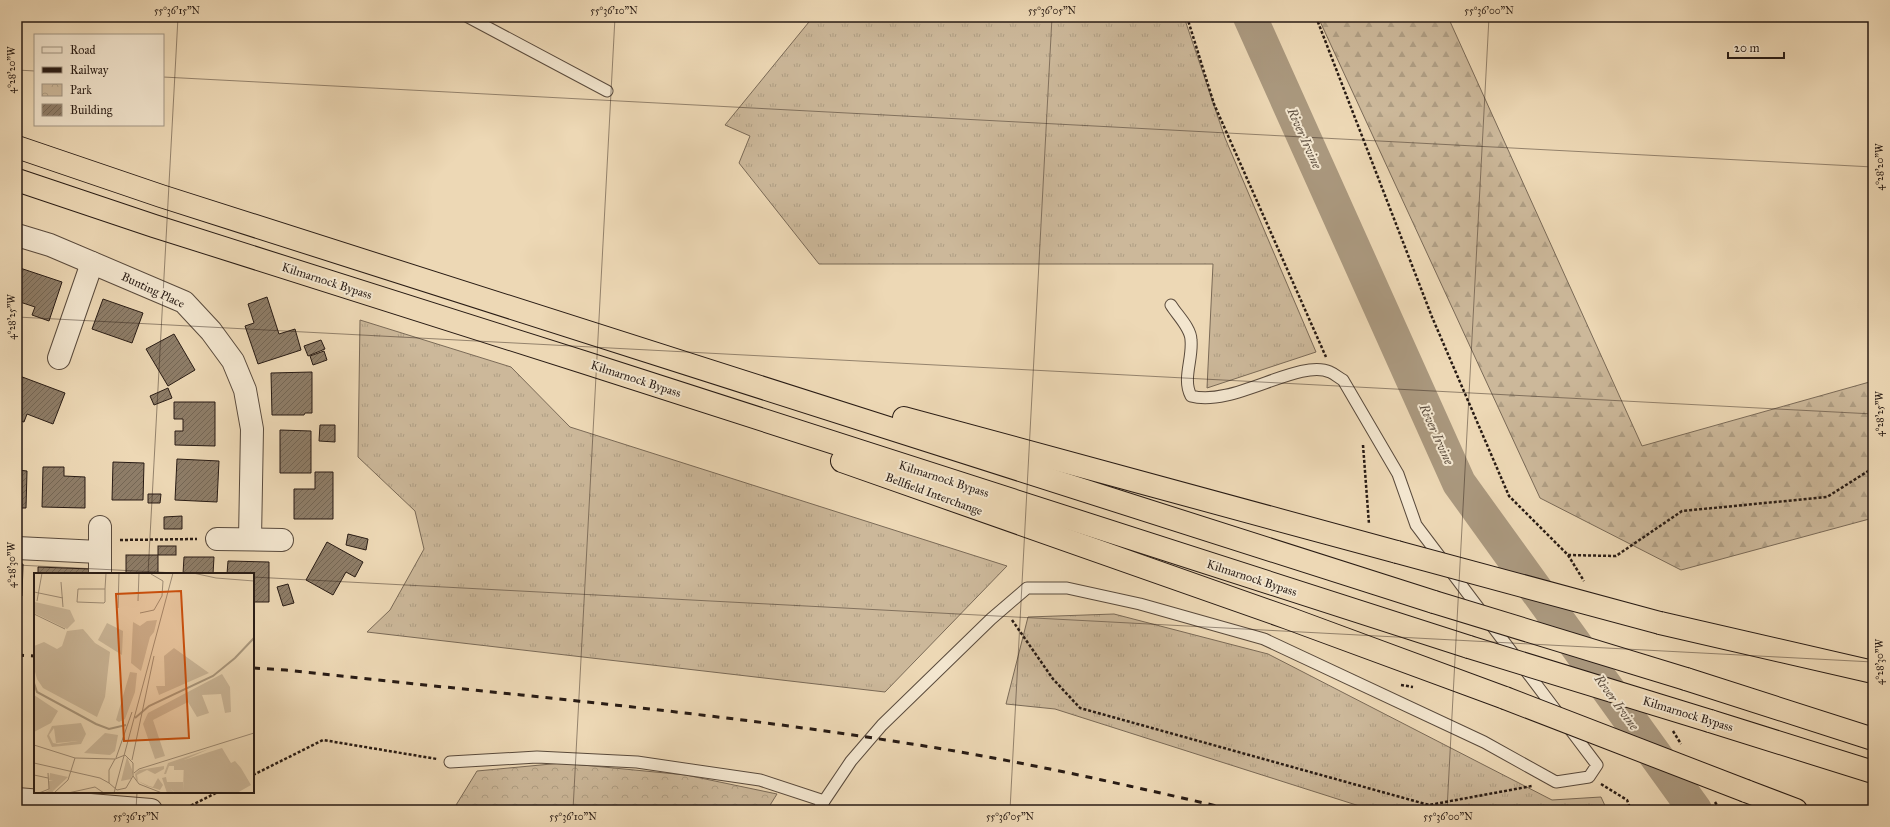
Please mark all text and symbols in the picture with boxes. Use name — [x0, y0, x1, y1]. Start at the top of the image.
text: 55°36'15"N — [154, 5, 201, 17]
text: 55°36'10"N — [590, 5, 638, 17]
text: 55°36'05"N — [1028, 5, 1077, 17]
text: 55°36'00"N — [1464, 5, 1514, 17]
legend — [34, 34, 164, 126]
scale bar — [1728, 34, 1784, 60]
text: 20 m — [1734, 41, 1760, 55]
text: Road — [70, 43, 96, 57]
text: 4°28'20"W — [6, 46, 18, 93]
text: Railway — [70, 63, 109, 77]
text: Park — [70, 83, 92, 97]
text: Building — [70, 103, 113, 118]
water label: River Irvine — [1283, 105, 1325, 172]
text: 4°28'20"W — [1874, 143, 1886, 190]
street label: Kilmarnock Bypass — [280, 260, 374, 302]
street label: Bunting Place — [119, 269, 187, 312]
text: 4°28'25"W — [6, 294, 18, 340]
street label: Kilmarnock Bypass — [589, 358, 683, 400]
text: 4°28'25"W — [1874, 391, 1886, 437]
water label: River Irvine — [1415, 401, 1457, 468]
street label: Kilmarnock Bypass — [897, 458, 991, 500]
street label: Bellfield Interchange — [883, 470, 984, 519]
text: 4°28'30"W — [6, 542, 18, 588]
street label: Kilmarnock Bypass — [1205, 557, 1299, 599]
inset map — [34, 573, 254, 793]
text: 4°28'30"W — [1874, 639, 1886, 685]
water label: River Irvine — [1590, 671, 1642, 734]
street label: Kilmarnock Bypass — [1641, 694, 1735, 734]
text: 55°36'15"N — [113, 811, 160, 823]
text: 55°36'10"N — [549, 811, 597, 823]
text: 55°36'05"N — [986, 811, 1035, 823]
text: 55°36'00"N — [1423, 811, 1473, 823]

